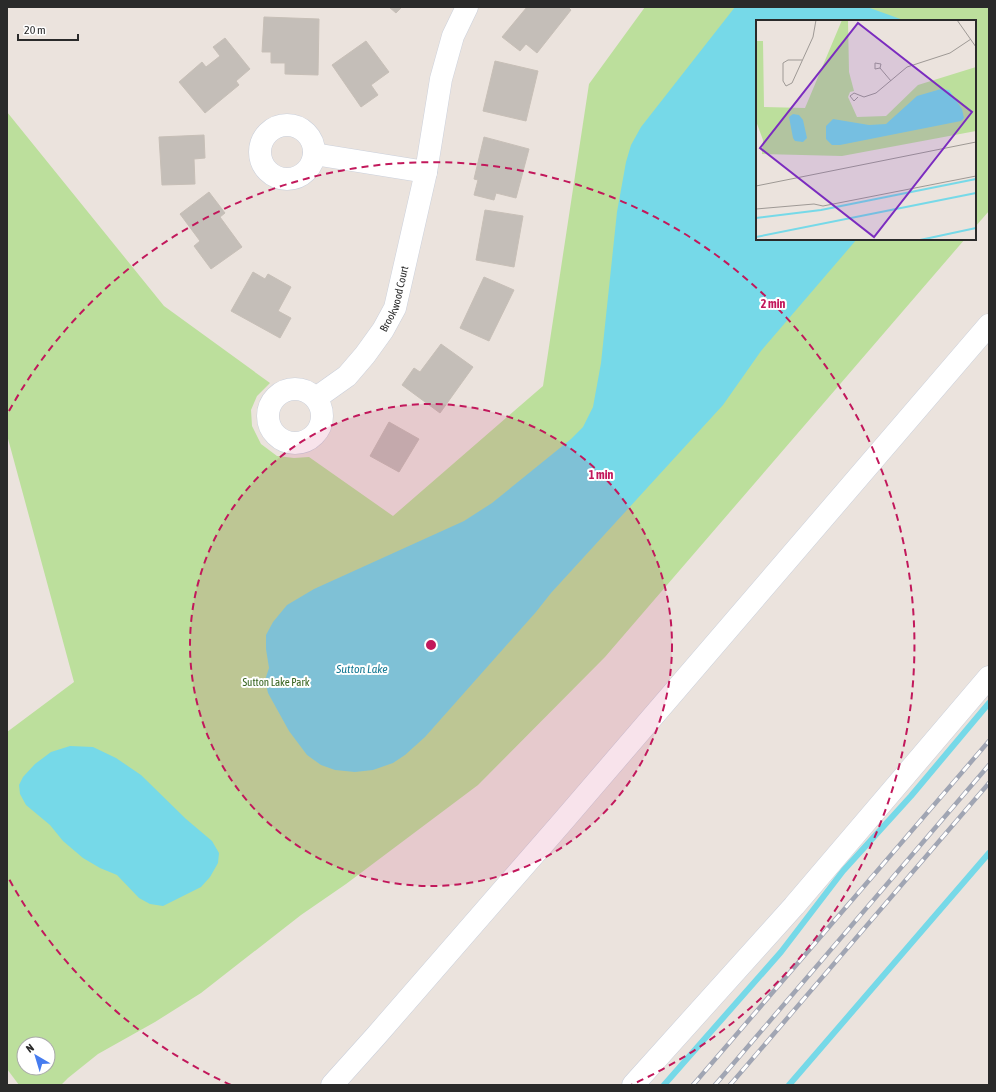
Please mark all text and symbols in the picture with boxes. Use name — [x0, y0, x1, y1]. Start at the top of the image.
scale bar — [18, 16, 78, 42]
inset map — [756, 20, 976, 240]
text: 20 m — [24, 23, 46, 37]
street label: Brookwood Court — [377, 265, 410, 334]
text: 2 min — [761, 297, 785, 311]
text: 1 min — [589, 468, 613, 482]
centre of rings — [424, 638, 438, 652]
water label: Sutton Lake — [335, 662, 388, 676]
park label: Sutton Lake Park — [242, 676, 310, 688]
north arrow — [16, 1036, 56, 1076]
text: N — [24, 1041, 36, 1055]

